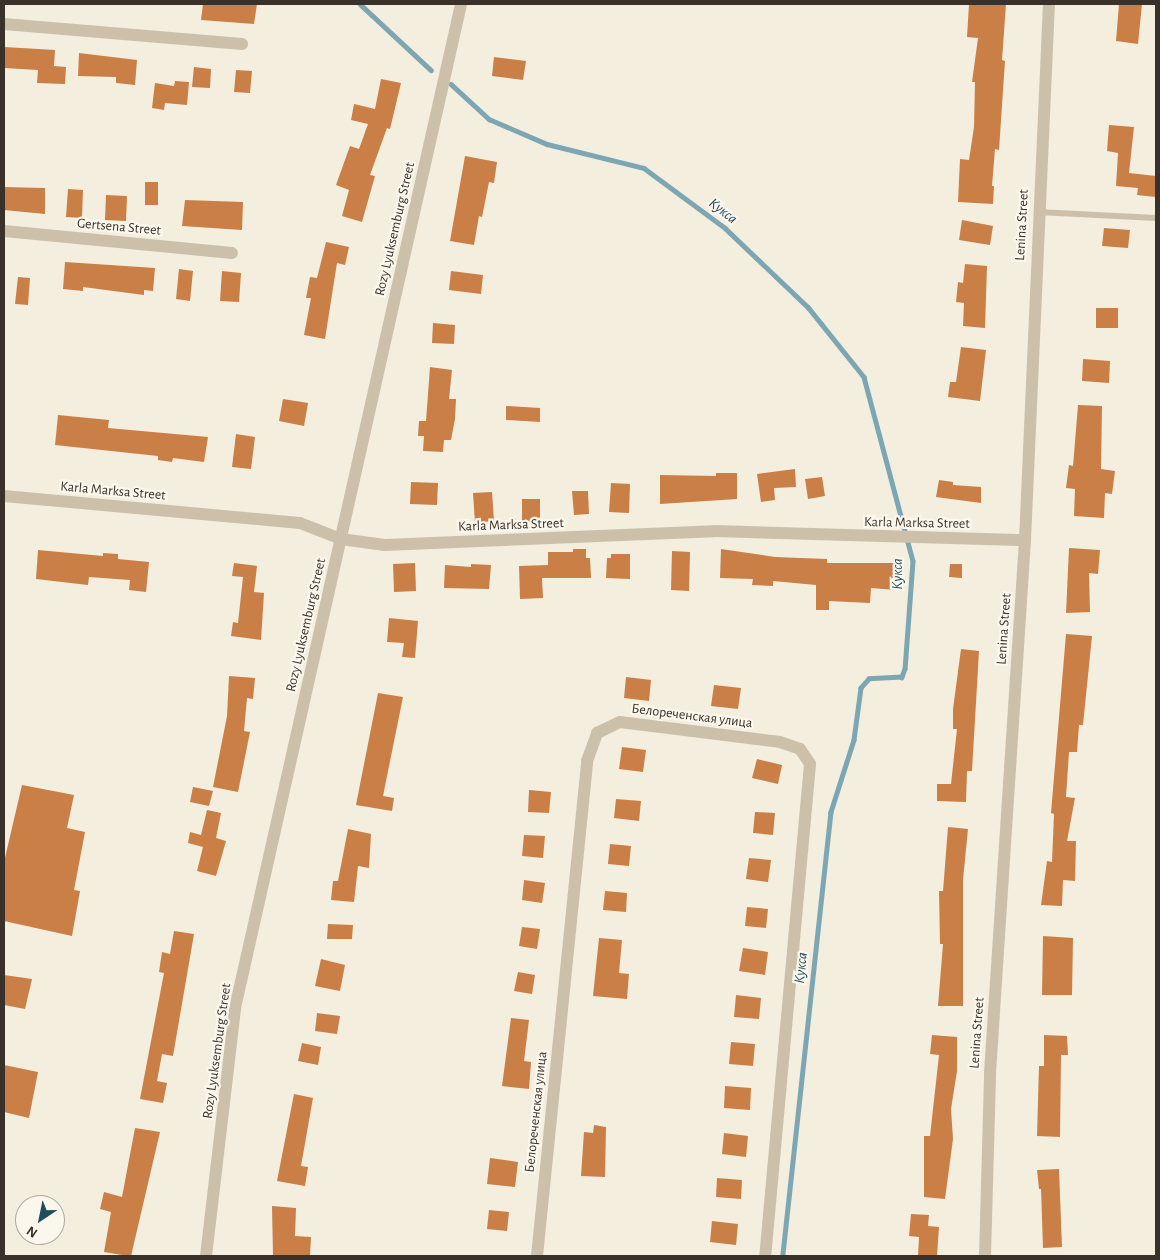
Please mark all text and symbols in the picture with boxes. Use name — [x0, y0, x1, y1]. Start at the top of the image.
street label: Rozy Lyuksemburg Street — [371, 161, 419, 297]
street label: Lenina Street — [1012, 189, 1032, 261]
water label: Кукса — [705, 194, 741, 228]
street label: Gertsena Street — [76, 215, 162, 239]
street label: Karla Marksa Street — [60, 478, 166, 504]
street label: Karla Marksa Street — [864, 514, 970, 532]
street label: Karla Marksa Street — [458, 515, 564, 535]
street label: Rozy Lyuksemburg Street — [282, 557, 330, 693]
water label: Кукса — [889, 558, 907, 590]
street label: Lenina Street — [993, 593, 1015, 665]
street label: Белореченская улица — [631, 700, 753, 732]
water label: Кукса — [790, 951, 812, 985]
street label: Rozy Lyuksemburg Street — [199, 982, 235, 1120]
street label: Lenina Street — [966, 997, 988, 1069]
street label: Белореченская улица — [521, 1051, 551, 1173]
north arrow — [15, 1195, 65, 1245]
text: N — [24, 1223, 40, 1240]

